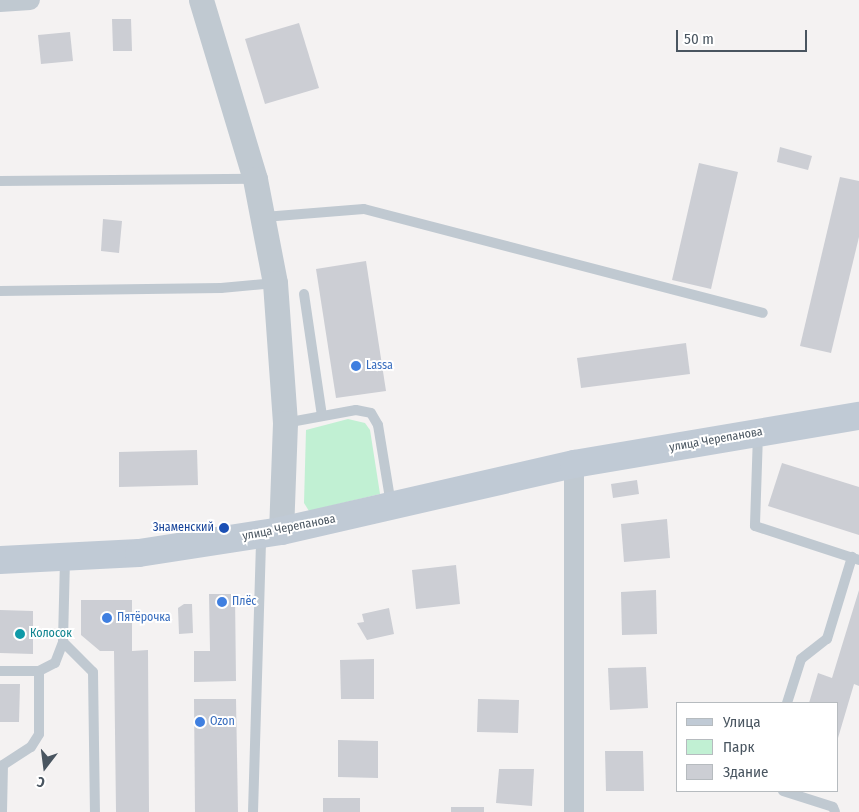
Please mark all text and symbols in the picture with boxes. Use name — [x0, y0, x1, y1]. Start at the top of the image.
scale bar — [679, 20, 810, 52]
text: 50 m — [684, 30, 714, 48]
place label: Lassa — [366, 359, 393, 373]
marker: Lassa — [350, 360, 362, 372]
street label: улица Черепанова — [668, 425, 764, 455]
street label: улица Черепанова — [241, 512, 337, 544]
place label: Знаменский — [153, 521, 214, 535]
marker: Знаменский — [218, 522, 230, 534]
place label: Плёс — [232, 595, 256, 609]
marker: Плёс — [216, 596, 228, 608]
place label: Пятёрочка — [117, 611, 171, 625]
marker: Пятёрочка — [101, 612, 113, 624]
place label: Колосок — [30, 627, 72, 641]
marker: Колосок — [14, 628, 26, 640]
legend — [676, 702, 839, 792]
text: Улица — [723, 713, 761, 731]
place label: Ozon — [210, 715, 235, 729]
marker: Ozon — [194, 716, 206, 728]
text: Парк — [723, 738, 754, 756]
north arrow — [20, 742, 70, 792]
text: Здание — [723, 763, 769, 781]
text: С — [35, 773, 47, 791]

